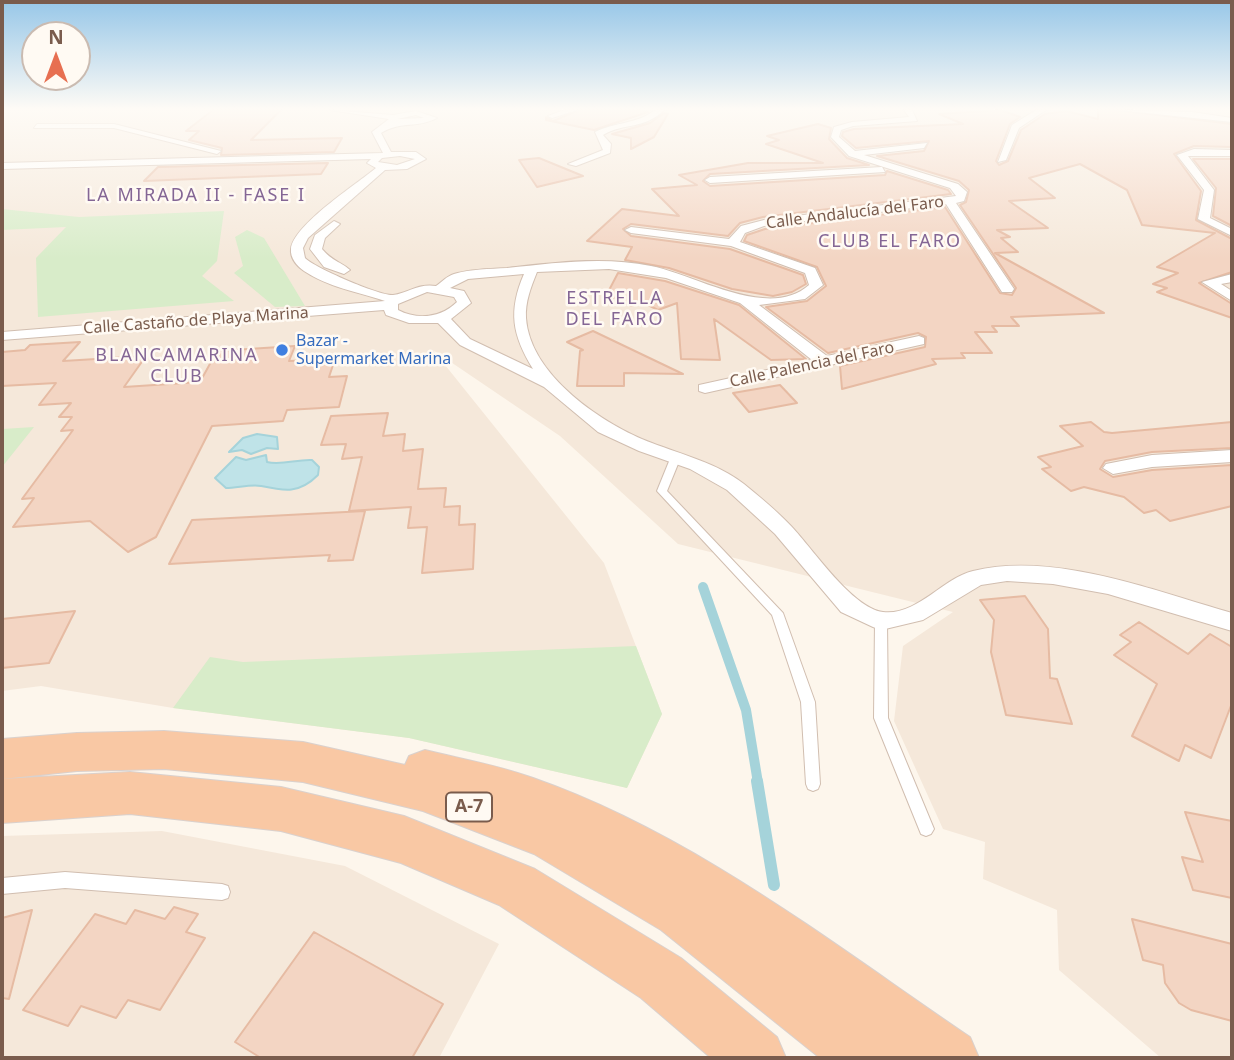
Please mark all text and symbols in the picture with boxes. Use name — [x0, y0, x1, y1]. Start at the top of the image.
north arrow — [21, 21, 91, 91]
text: N — [48, 24, 64, 50]
district label: LA MIRADA II - FASE I — [89, 185, 303, 207]
street label: Calle Andalucía del Faro — [765, 193, 945, 233]
district label: CLUB EL FARO — [819, 231, 961, 253]
district label: ESTRELLA DEL FARO — [567, 288, 663, 330]
street label: Calle Castaño de Playa Marina — [83, 304, 309, 338]
place label: Bazar - Supermarket Marina — [296, 331, 451, 369]
street label: Calle Palencia del Faro — [728, 338, 896, 392]
marker: Bazar - Supermarket Marina — [274, 342, 290, 358]
district label: BLANCAMARINA CLUB — [97, 345, 257, 388]
road number: A-7 — [446, 792, 492, 822]

